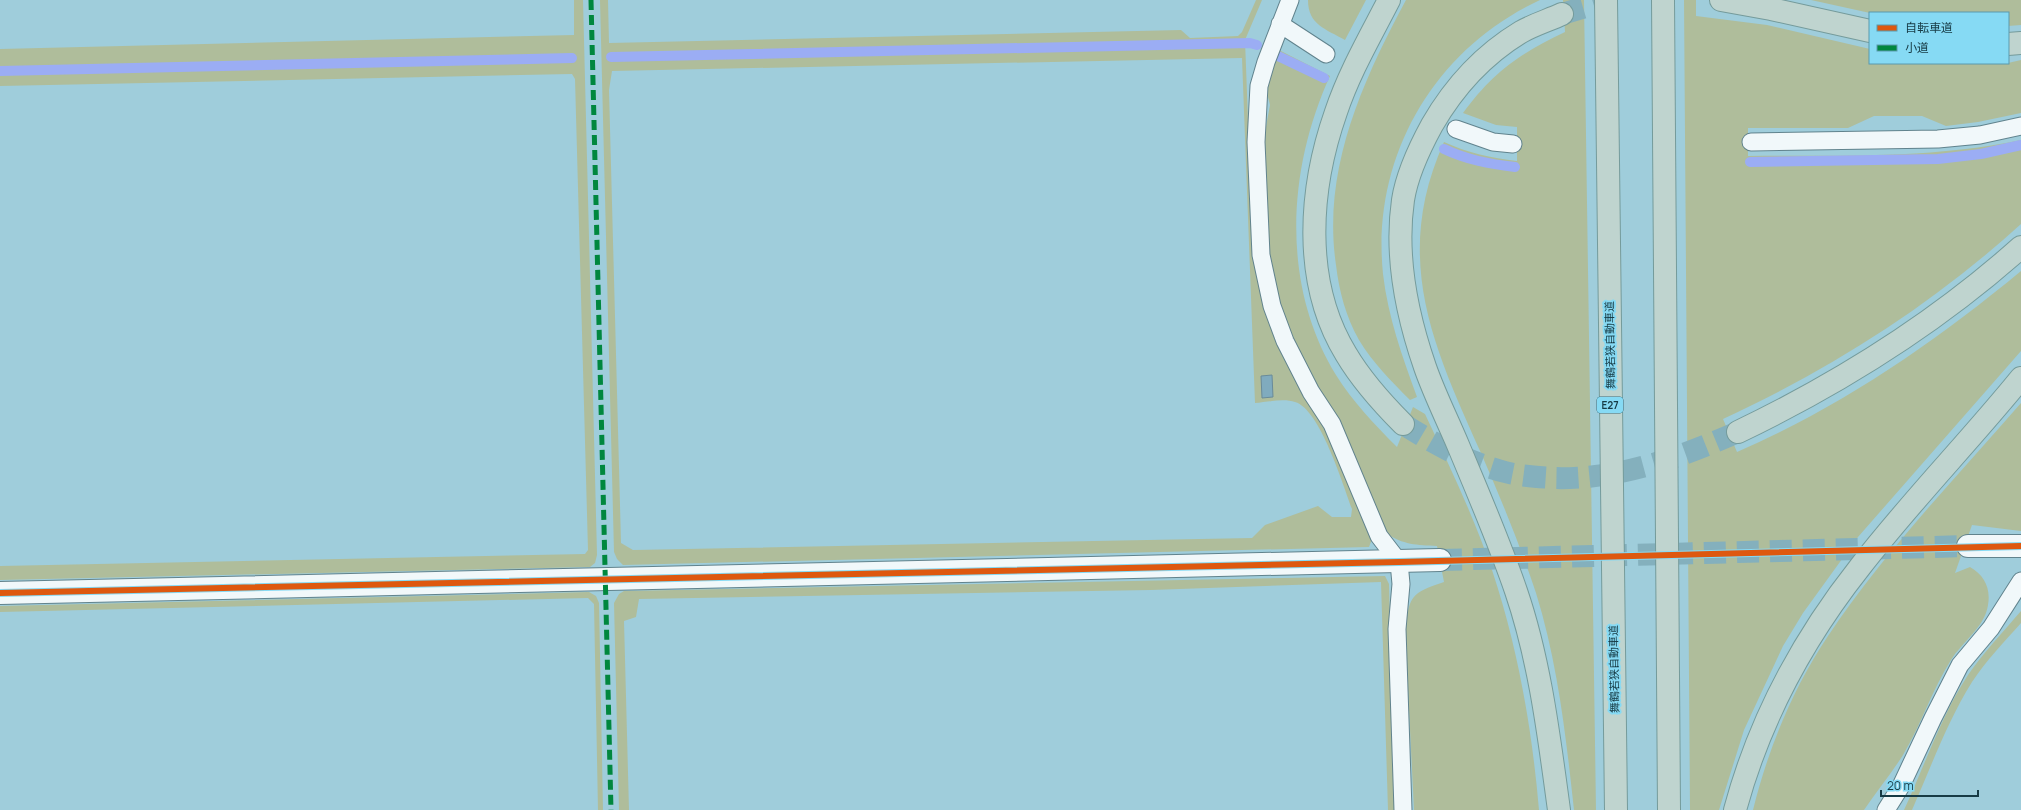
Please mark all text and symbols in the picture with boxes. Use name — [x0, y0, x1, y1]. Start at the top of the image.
legend — [1869, 12, 2009, 64]
text: 自転車道 — [1905, 19, 1953, 36]
text: 小道 — [1905, 39, 1929, 56]
street label: 舞鶴若狭自動車道 — [1601, 301, 1618, 389]
road number: E27 — [1597, 397, 1623, 413]
street label: 舞鶴若狭自動車道 — [1605, 625, 1622, 713]
scale bar — [1881, 772, 1978, 798]
text: 20 m — [1887, 777, 1914, 794]

